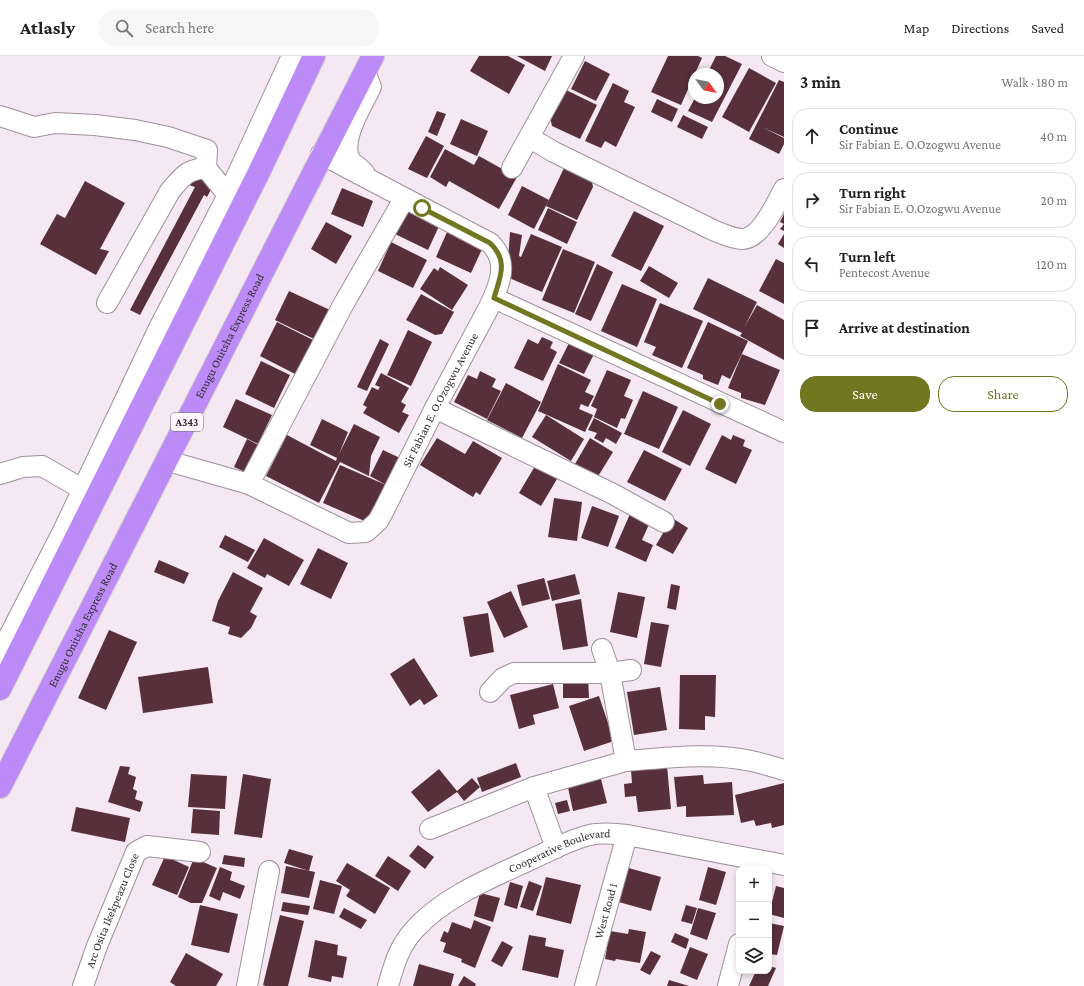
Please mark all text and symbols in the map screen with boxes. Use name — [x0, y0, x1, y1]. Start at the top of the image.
search box — [99, 10, 379, 46]
text: Atlasly — [20, 17, 75, 38]
icon: search — [113, 17, 135, 39]
text: Search here — [145, 20, 214, 36]
text: Map — [904, 20, 929, 36]
text: Directions — [951, 20, 1009, 36]
text: Saved — [1031, 20, 1064, 36]
north arrow — [688, 68, 724, 104]
text: 3 min — [800, 73, 841, 92]
text: Walk · 180 m — [1001, 75, 1068, 90]
text: Continue — [839, 121, 898, 137]
icon: ahead — [801, 125, 823, 147]
text: 40 m — [1040, 129, 1067, 144]
text: Sir Fabian E. O.Ozogwu Avenue — [839, 137, 1001, 152]
text: Turn right — [839, 185, 906, 201]
icon: right — [801, 189, 823, 211]
text: 20 m — [1041, 193, 1067, 208]
route start — [413, 199, 431, 217]
text: Sir Fabian E. O.Ozogwu Avenue — [839, 201, 1001, 216]
text: Turn left — [839, 249, 895, 265]
icon: left — [801, 253, 823, 275]
text: 120 m — [1036, 257, 1067, 272]
text: Pentecost Avenue — [839, 265, 930, 280]
street label: Enugu Onitsha Express Road — [192, 271, 267, 401]
icon: arrive — [801, 317, 823, 339]
text: Arrive at destination — [839, 320, 970, 336]
street label: Sir Fabian E. O.Ozogwu Avenue — [400, 330, 481, 469]
button: Save — [800, 376, 930, 412]
button: Share — [938, 376, 1068, 412]
route end — [711, 395, 729, 413]
road number: A343 — [171, 413, 203, 431]
street label: Enugu Onitsha Express Road — [45, 560, 121, 690]
street label: Cooperative Boulevard — [506, 826, 611, 876]
street label: Arc Osita Ikekpeazu Close — [83, 851, 142, 970]
map controls — [736, 866, 772, 974]
button: + — [736, 866, 772, 902]
street label: West Road 1 — [591, 881, 620, 940]
button: − — [736, 902, 772, 938]
button: layers — [736, 938, 772, 974]

